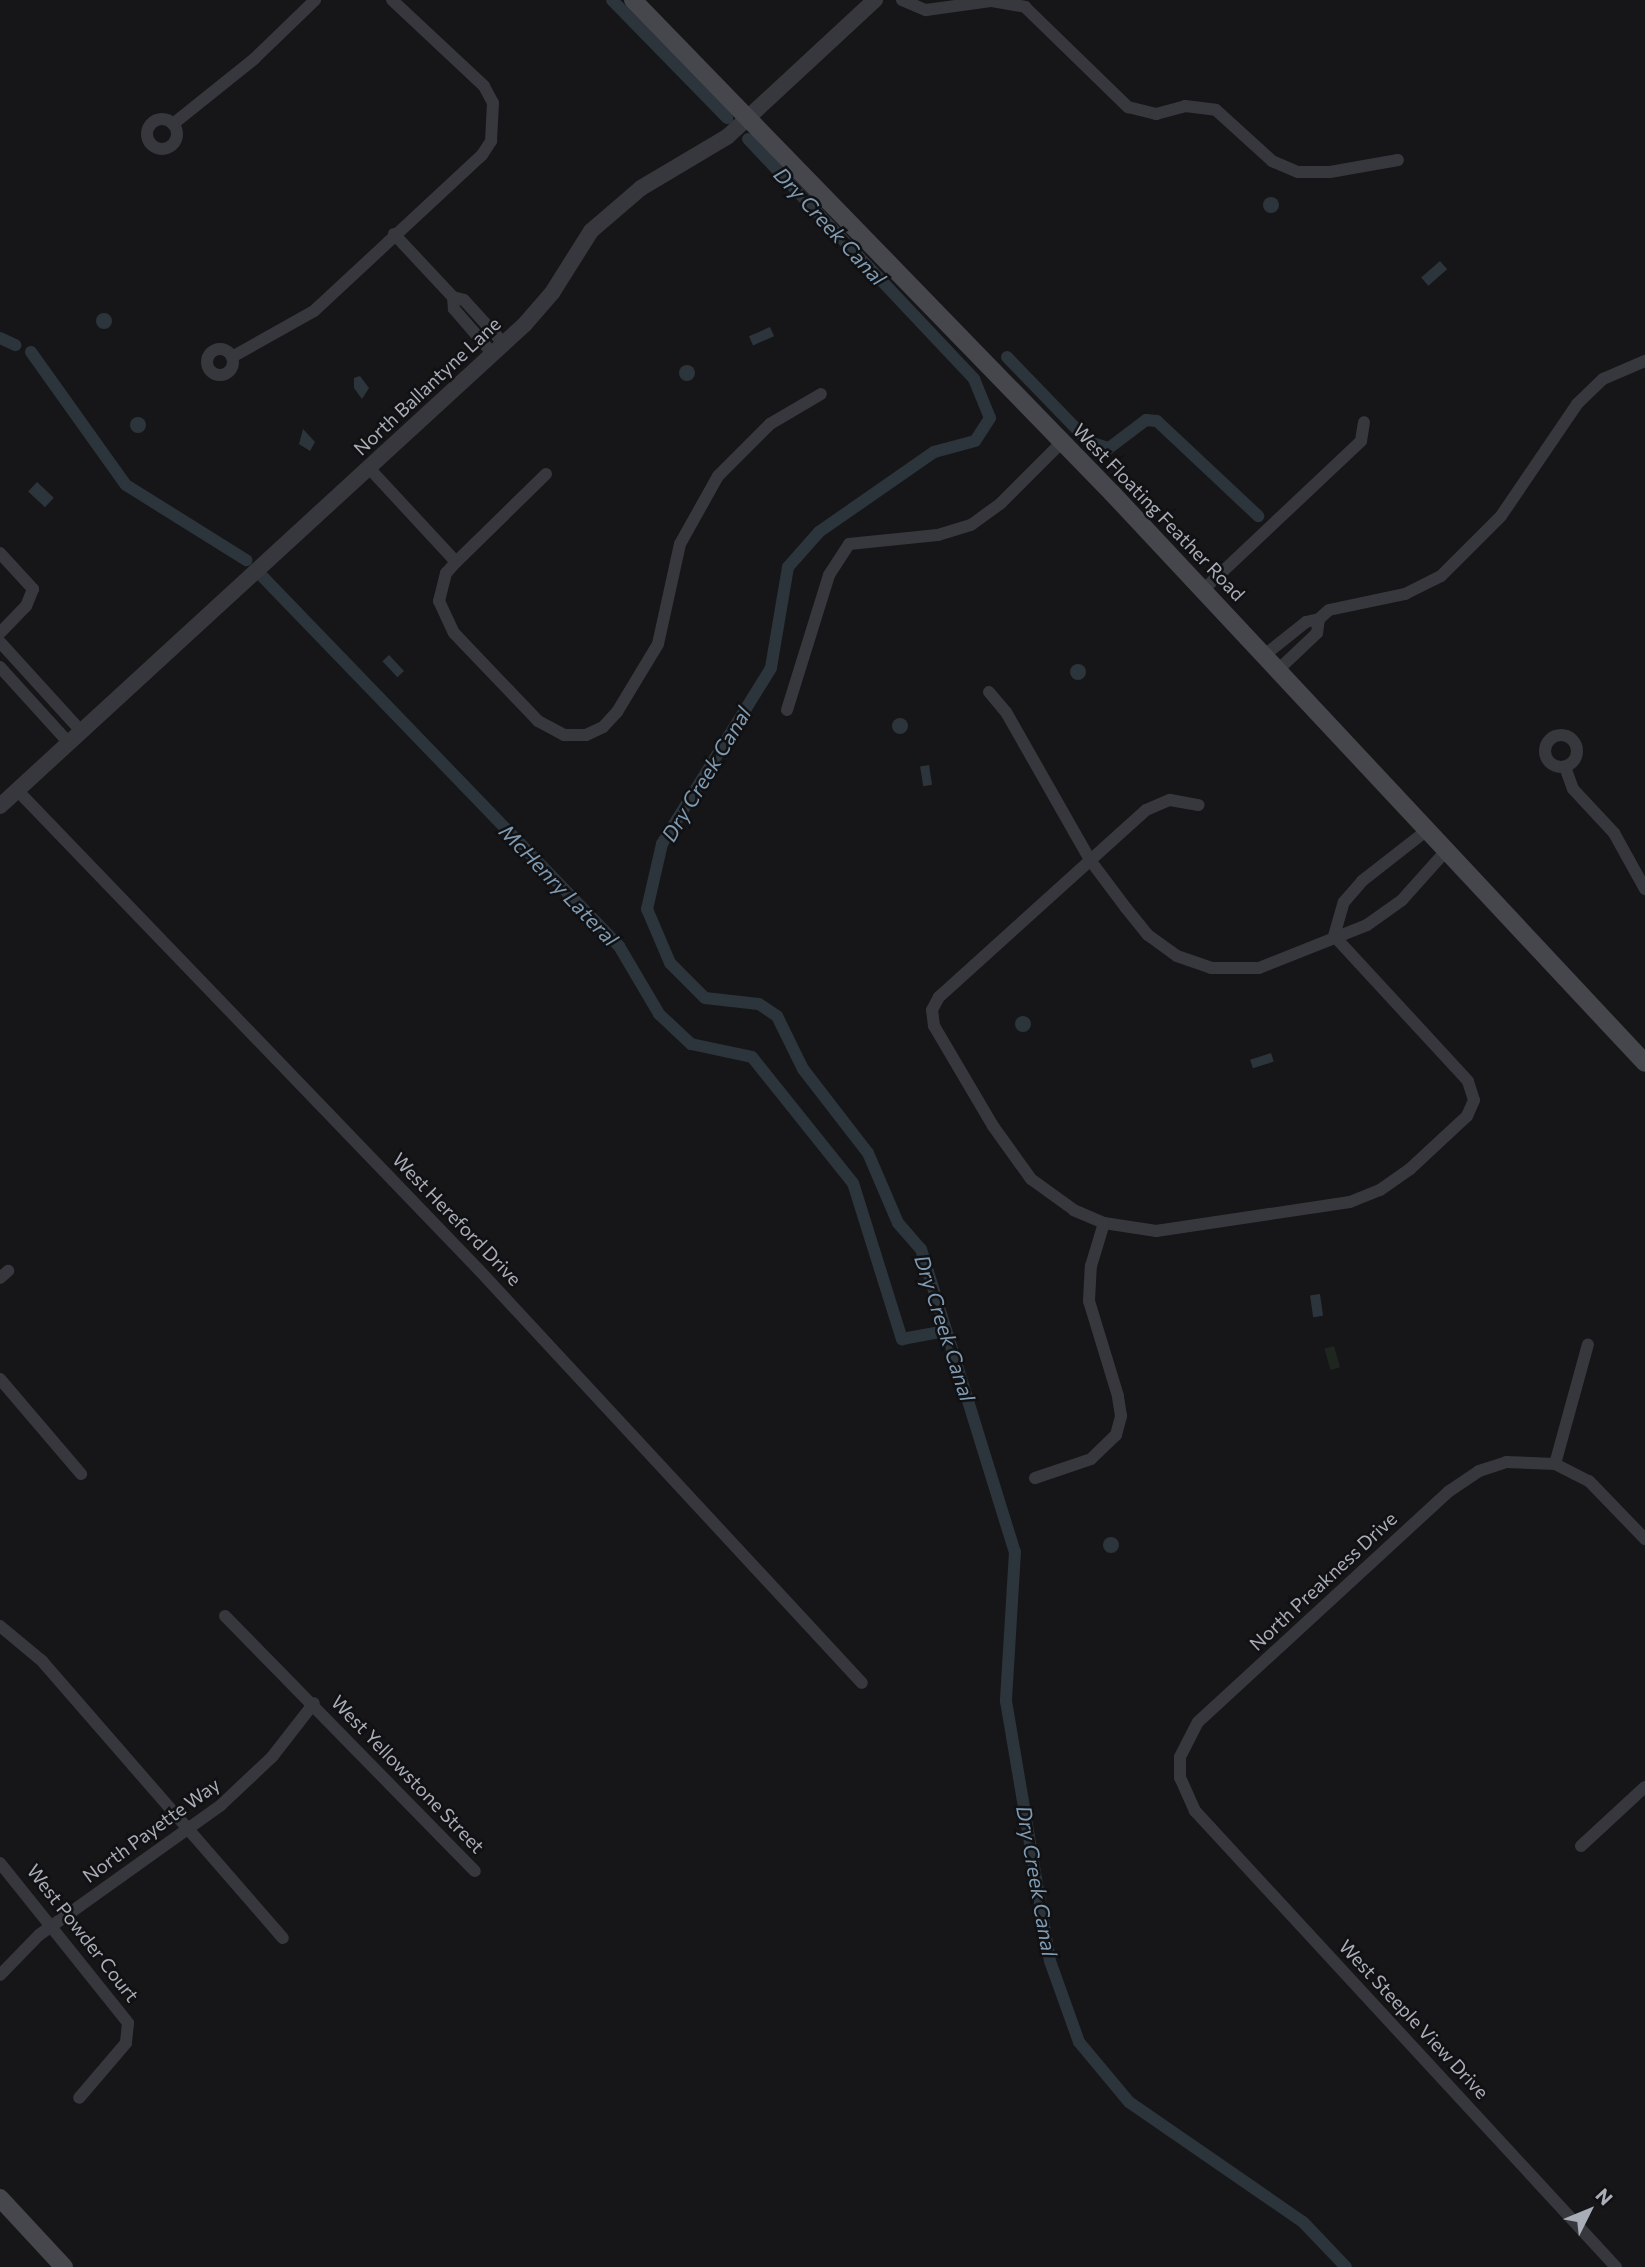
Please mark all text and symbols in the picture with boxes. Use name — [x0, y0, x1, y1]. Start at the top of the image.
water label: Dry Creek Canal — [769, 162, 891, 290]
street label: North Ballantyne Lane — [349, 312, 505, 460]
street label: West Floating Feather Road — [1068, 419, 1250, 605]
water label: Dry Creek Canal — [656, 702, 756, 846]
water label: McHenry Lateral — [495, 819, 623, 951]
street label: West Hereford Drive — [388, 1148, 526, 1290]
water label: Dry Creek Canal — [909, 1252, 981, 1404]
street label: North Preakness Drive — [1245, 1507, 1401, 1655]
street label: West Yellowstone Street — [327, 1690, 489, 1858]
street label: North Payette Way — [78, 1773, 224, 1887]
water label: Dry Creek Canal — [1011, 1804, 1063, 1958]
street label: West Powder Court — [22, 1860, 144, 2006]
street label: West Steeple View Drive — [1334, 1935, 1494, 2103]
north arrow — [1554, 2176, 1624, 2246]
text: N — [1591, 2183, 1618, 2209]

